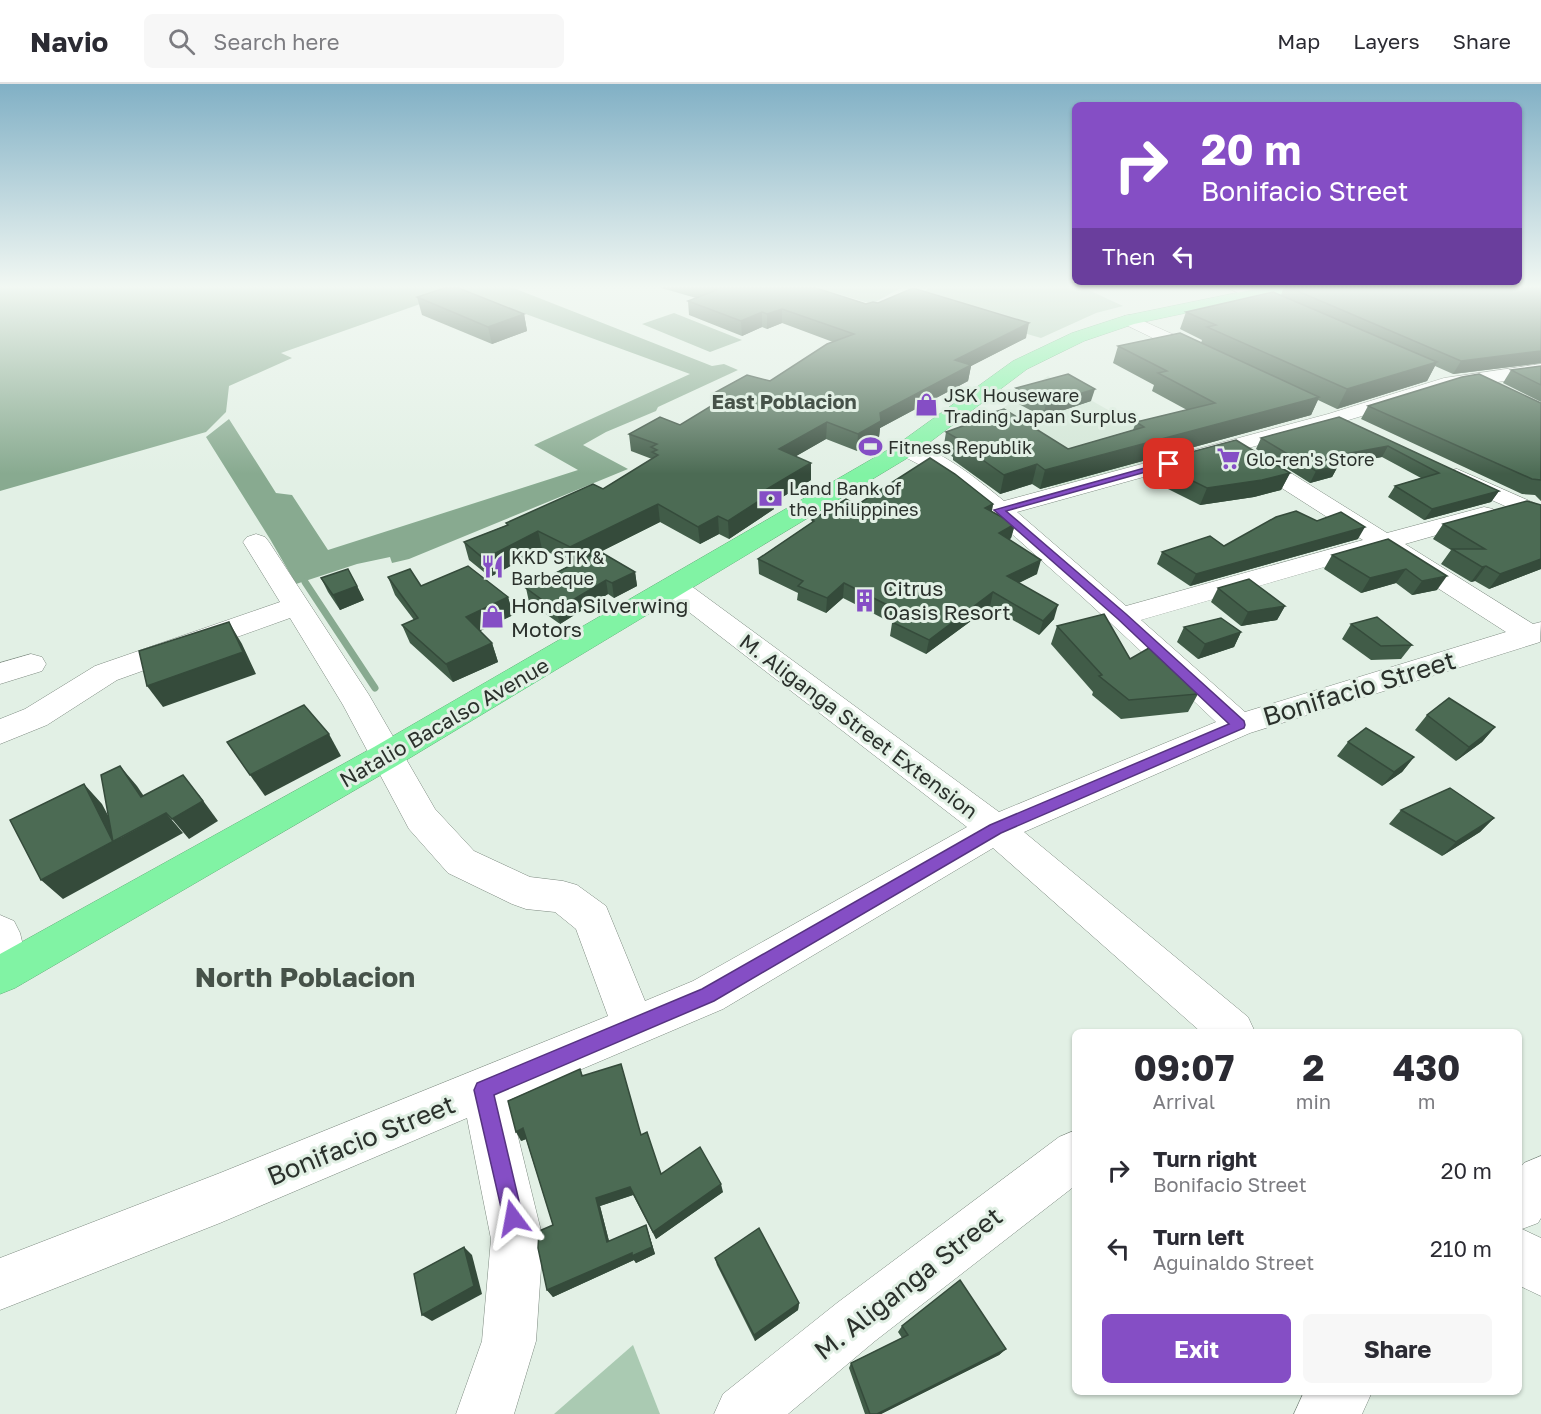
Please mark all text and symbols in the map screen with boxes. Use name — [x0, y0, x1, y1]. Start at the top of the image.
search box — [144, 14, 564, 68]
text: Navio — [30, 25, 108, 58]
icon: search — [165, 25, 198, 58]
text: Search here — [213, 28, 339, 55]
text: Map — [1277, 28, 1320, 54]
text: Layers — [1353, 28, 1420, 54]
text: Share — [1453, 28, 1511, 54]
text: 20 m — [1201, 124, 1301, 174]
icon: right — [1102, 126, 1180, 204]
text: Bonifacio Street — [1201, 175, 1409, 207]
icon: left — [1167, 240, 1200, 273]
text: Then — [1102, 243, 1155, 270]
place label: JSK Houseware Trading Japan Surplus — [944, 384, 1137, 427]
district label: East Poblacion — [711, 389, 857, 413]
shop icon: JSK Houseware Trading Japan Surplus — [913, 392, 939, 418]
sports icon: Fitness Republik — [857, 434, 883, 460]
place label: Fitness Republik — [888, 436, 1032, 458]
pin — [1143, 438, 1194, 489]
supermarket icon: Glo-ren's Store — [1215, 446, 1241, 472]
icon: arrive — [1152, 447, 1185, 480]
place label: Glo-ren's Store — [1246, 448, 1375, 470]
place label: Land Bank of the Philippines — [789, 477, 919, 520]
bank icon: Land Bank of the Philippines — [758, 485, 784, 511]
place label: KKD STK & Barbeque — [511, 546, 604, 589]
restaurant icon: KKD STK & Barbeque — [480, 554, 506, 580]
place label: Citrus Oasis Resort — [883, 575, 1011, 625]
building icon: Citrus Oasis Resort — [852, 587, 878, 613]
place label: Honda Silverwing Motors — [511, 592, 688, 642]
shop icon: Honda Silverwing Motors — [480, 604, 506, 630]
street label: M. Aliganga Street Extension — [735, 628, 983, 824]
street label: Bonifacio Street — [1259, 644, 1459, 732]
street label: Natalio Bacalso Avenue — [335, 651, 553, 793]
district label: North Poblacion — [195, 960, 415, 993]
text: 09:07 — [1133, 1046, 1234, 1089]
text: 2 — [1302, 1046, 1324, 1089]
text: 430 — [1393, 1046, 1461, 1089]
street label: Bonifacio Street — [263, 1088, 459, 1192]
text: Arrival — [1153, 1089, 1215, 1113]
text: min — [1296, 1089, 1331, 1113]
text: m — [1418, 1089, 1435, 1113]
text: Turn right — [1153, 1145, 1257, 1172]
icon: right — [1102, 1154, 1135, 1187]
text: 20 m — [1441, 1157, 1492, 1184]
text: Bonifacio Street — [1153, 1172, 1307, 1196]
position arrow — [481, 1186, 545, 1250]
street label: M. Aliganga Street — [808, 1200, 1008, 1366]
text: Turn left — [1153, 1223, 1244, 1250]
icon: left — [1102, 1232, 1135, 1265]
text: 210 m — [1430, 1235, 1492, 1262]
text: Aguinaldo Street — [1153, 1250, 1314, 1274]
button: Exit — [1102, 1314, 1291, 1383]
button: Share — [1303, 1314, 1492, 1383]

